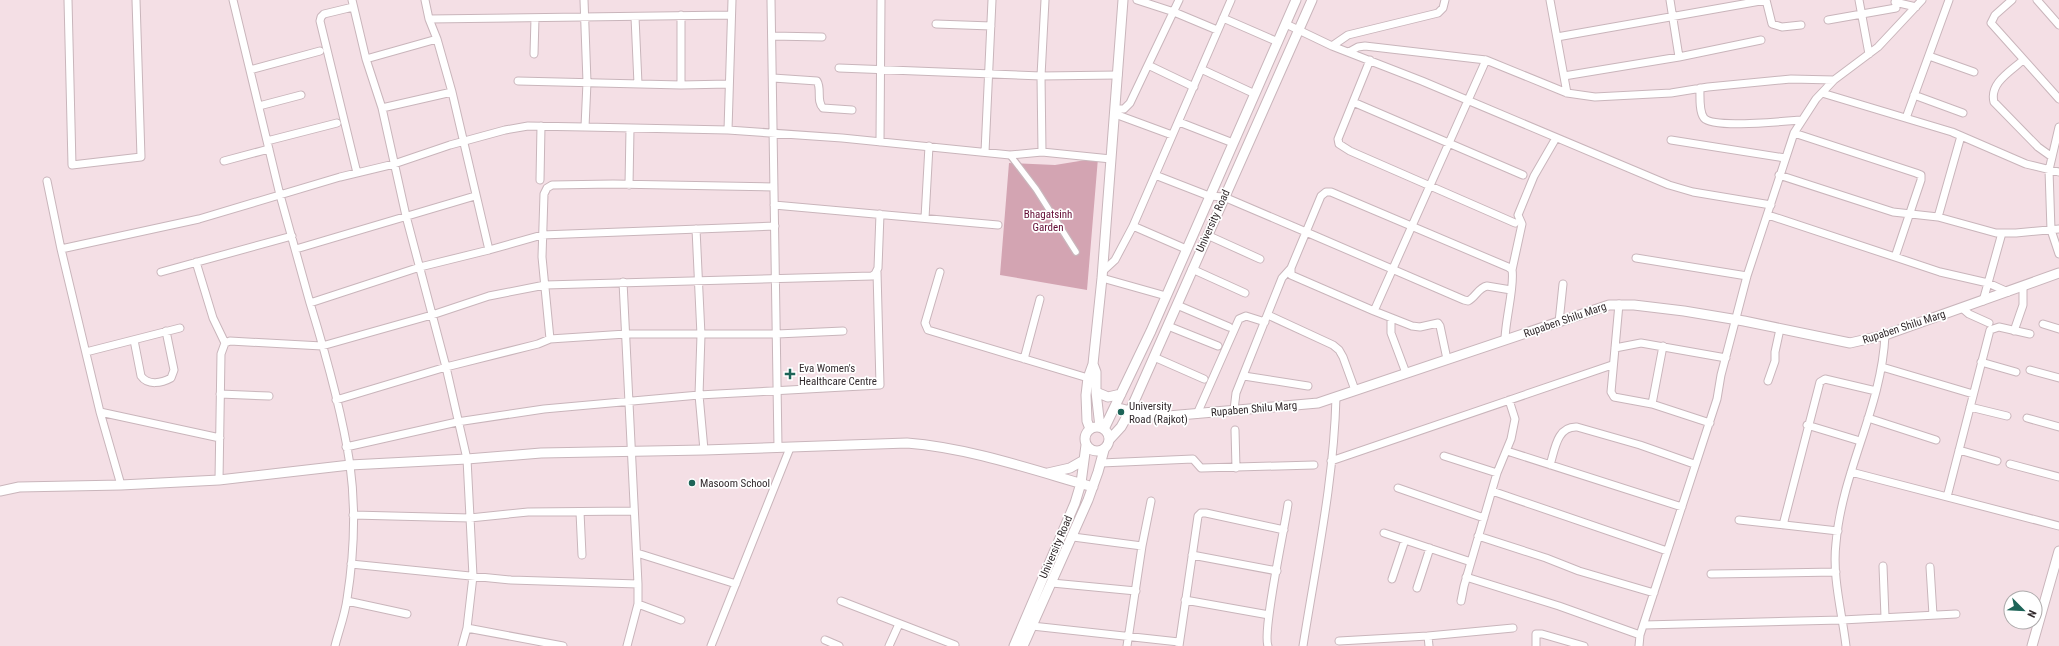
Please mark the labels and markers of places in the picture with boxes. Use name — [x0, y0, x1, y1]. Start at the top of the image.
place label: Eva Women's Healthcare Centre — [799, 362, 877, 388]
marker: Eva Women's Healthcare Centre — [784, 368, 796, 380]
place label: University Road (Rajkot) — [1129, 400, 1188, 426]
marker: University Road (Rajkot) — [1116, 407, 1126, 417]
place label: Masoom School — [700, 477, 770, 490]
marker: Masoom School — [687, 478, 697, 488]

